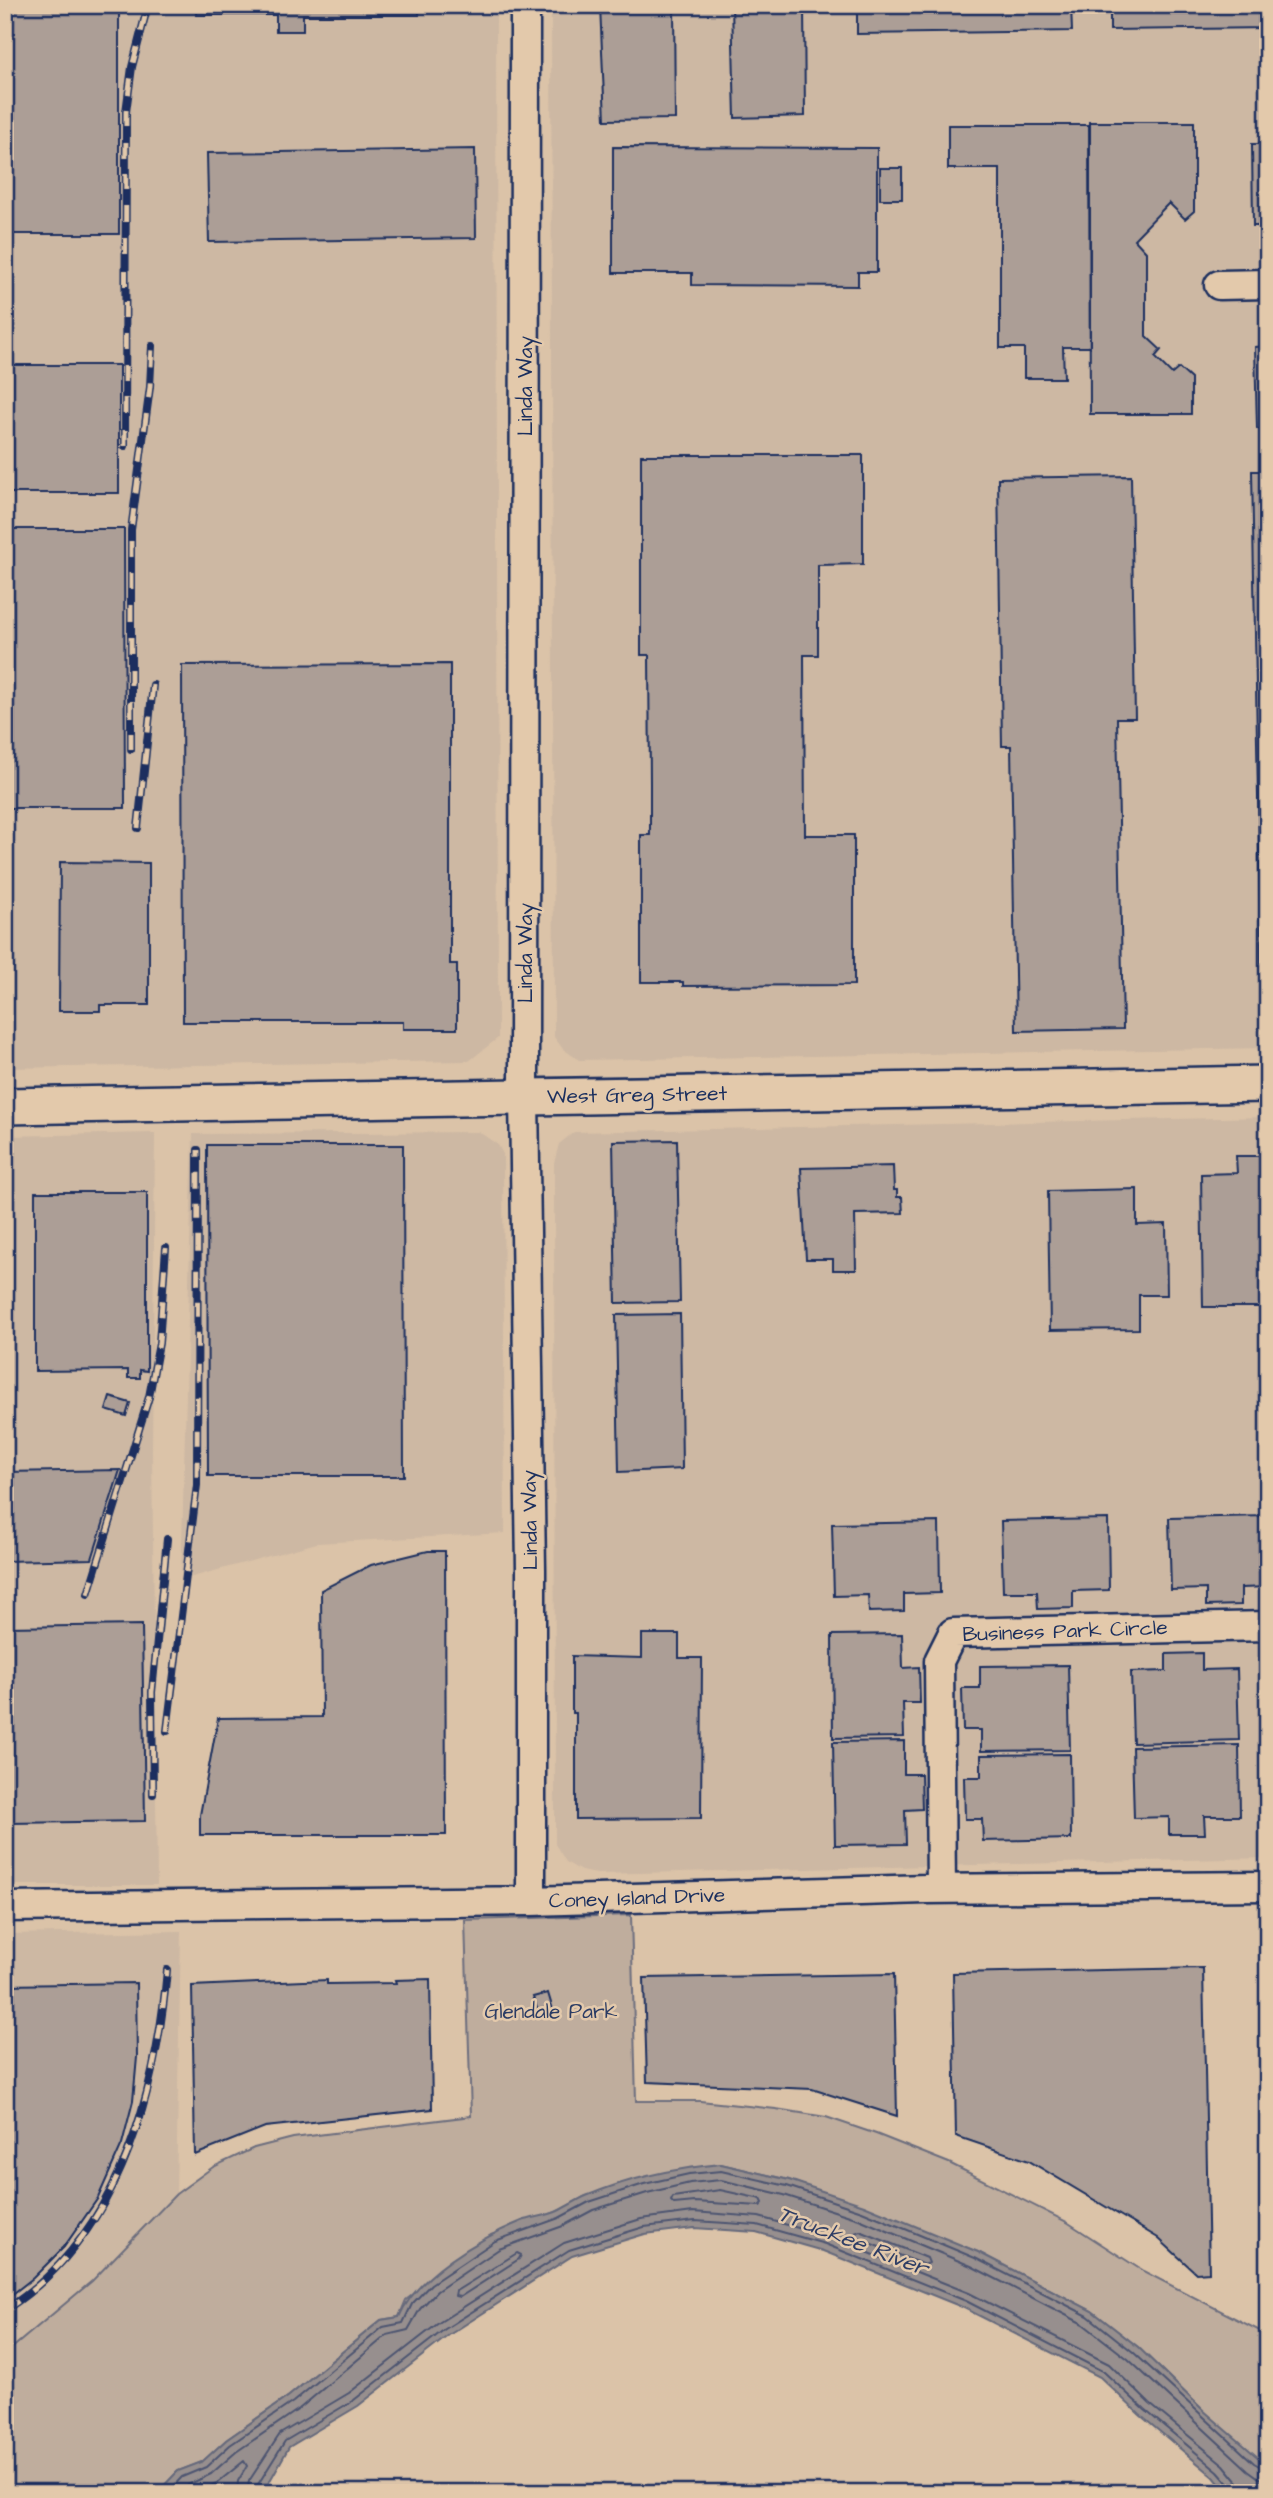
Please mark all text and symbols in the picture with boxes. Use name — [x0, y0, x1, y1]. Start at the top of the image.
street label: Linda Way — [511, 336, 542, 436]
street label: Linda Way — [511, 903, 542, 1003]
street label: West Greg Street — [547, 1079, 728, 1113]
street label: Linda Way — [515, 1469, 547, 1570]
street label: Business Park Circle — [962, 1613, 1168, 1649]
street label: Coney Island Drive — [548, 1880, 726, 1918]
park label: Glendale Park — [485, 1997, 617, 2026]
water label: Truckee River — [773, 2198, 935, 2285]

